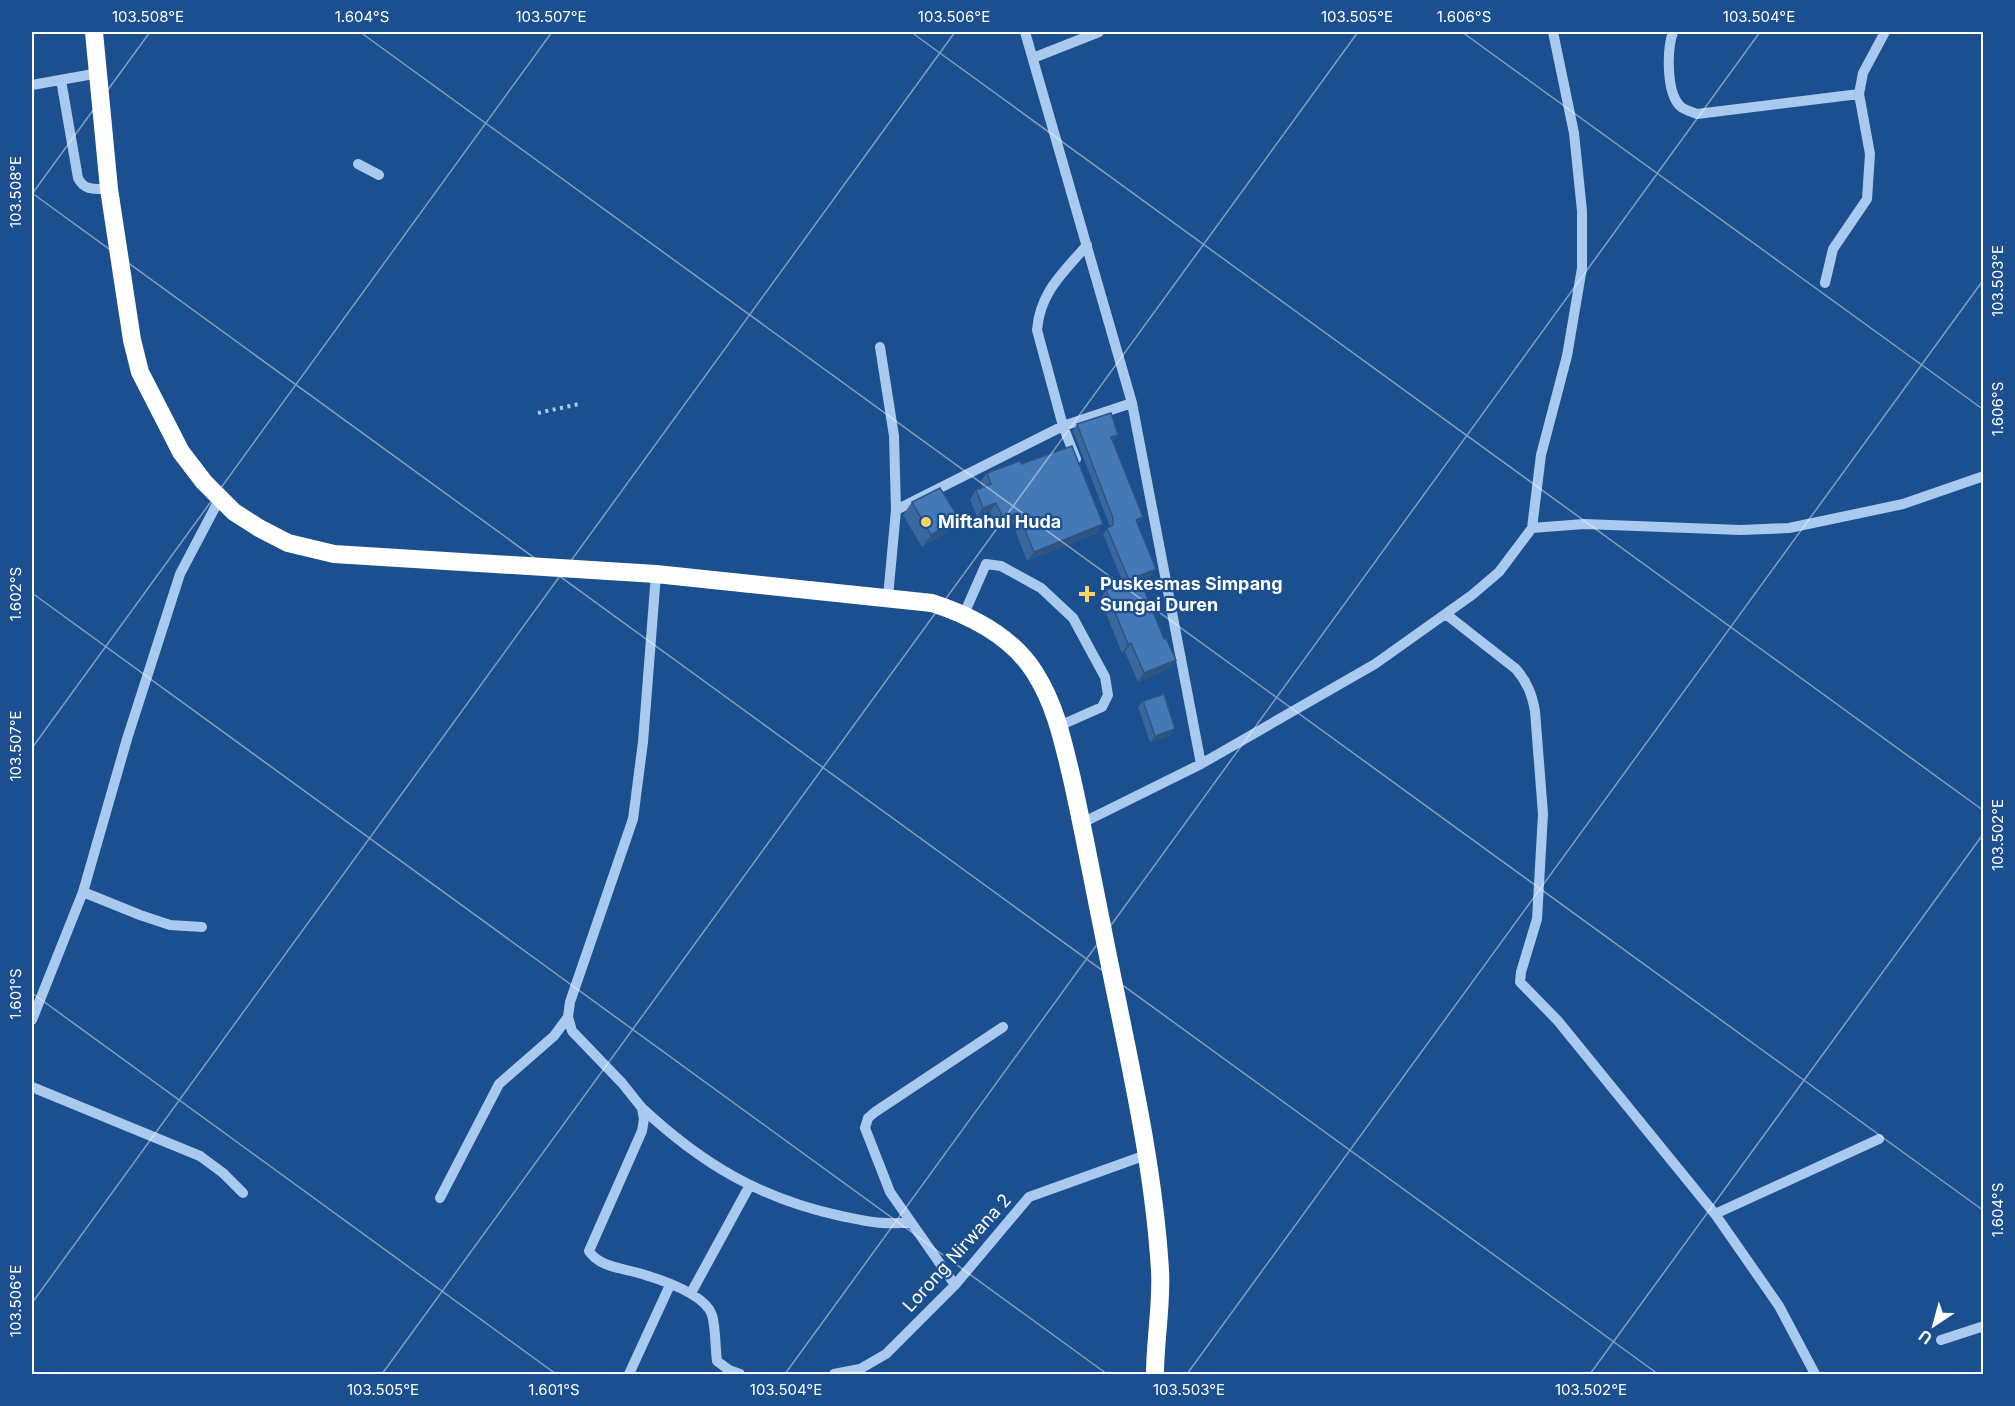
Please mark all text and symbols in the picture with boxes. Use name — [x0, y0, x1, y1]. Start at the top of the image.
text: 103.508°E — [112, 7, 184, 26]
text: 1.604°S — [335, 7, 389, 26]
text: 103.507°E — [515, 7, 587, 26]
text: 103.506°E — [918, 7, 990, 26]
text: 103.505°E — [1321, 7, 1393, 26]
text: 1.606°S — [1437, 7, 1491, 26]
text: 103.504°E — [1723, 7, 1795, 26]
text: 103.508°E — [6, 156, 25, 228]
text: 103.503°E — [1988, 245, 2007, 317]
text: 1.606°S — [1988, 382, 2007, 436]
place label: Miftahul Huda — [938, 511, 1061, 532]
marker: Miftahul Huda — [919, 515, 933, 529]
text: 1.602°S — [6, 567, 25, 621]
place label: Puskesmas Simpang Sungai Duren — [1100, 573, 1283, 615]
marker: Puskesmas Simpang Sungai Duren — [1078, 585, 1096, 603]
text: 103.507°E — [6, 710, 25, 782]
text: 103.502°E — [1988, 799, 2007, 871]
text: 1.601°S — [6, 968, 25, 1020]
text: 1.604°S — [1988, 1183, 2007, 1237]
street label: Lorong Nirwana 2 — [898, 1189, 1015, 1316]
text: 103.506°E — [6, 1265, 25, 1337]
north arrow — [1904, 1295, 1964, 1355]
text: U — [1915, 1326, 1936, 1349]
text: 103.505°E — [347, 1380, 419, 1399]
text: 1.601°S — [528, 1380, 580, 1399]
text: 103.504°E — [750, 1380, 822, 1399]
text: 103.503°E — [1153, 1380, 1225, 1399]
text: 103.502°E — [1555, 1380, 1627, 1399]

